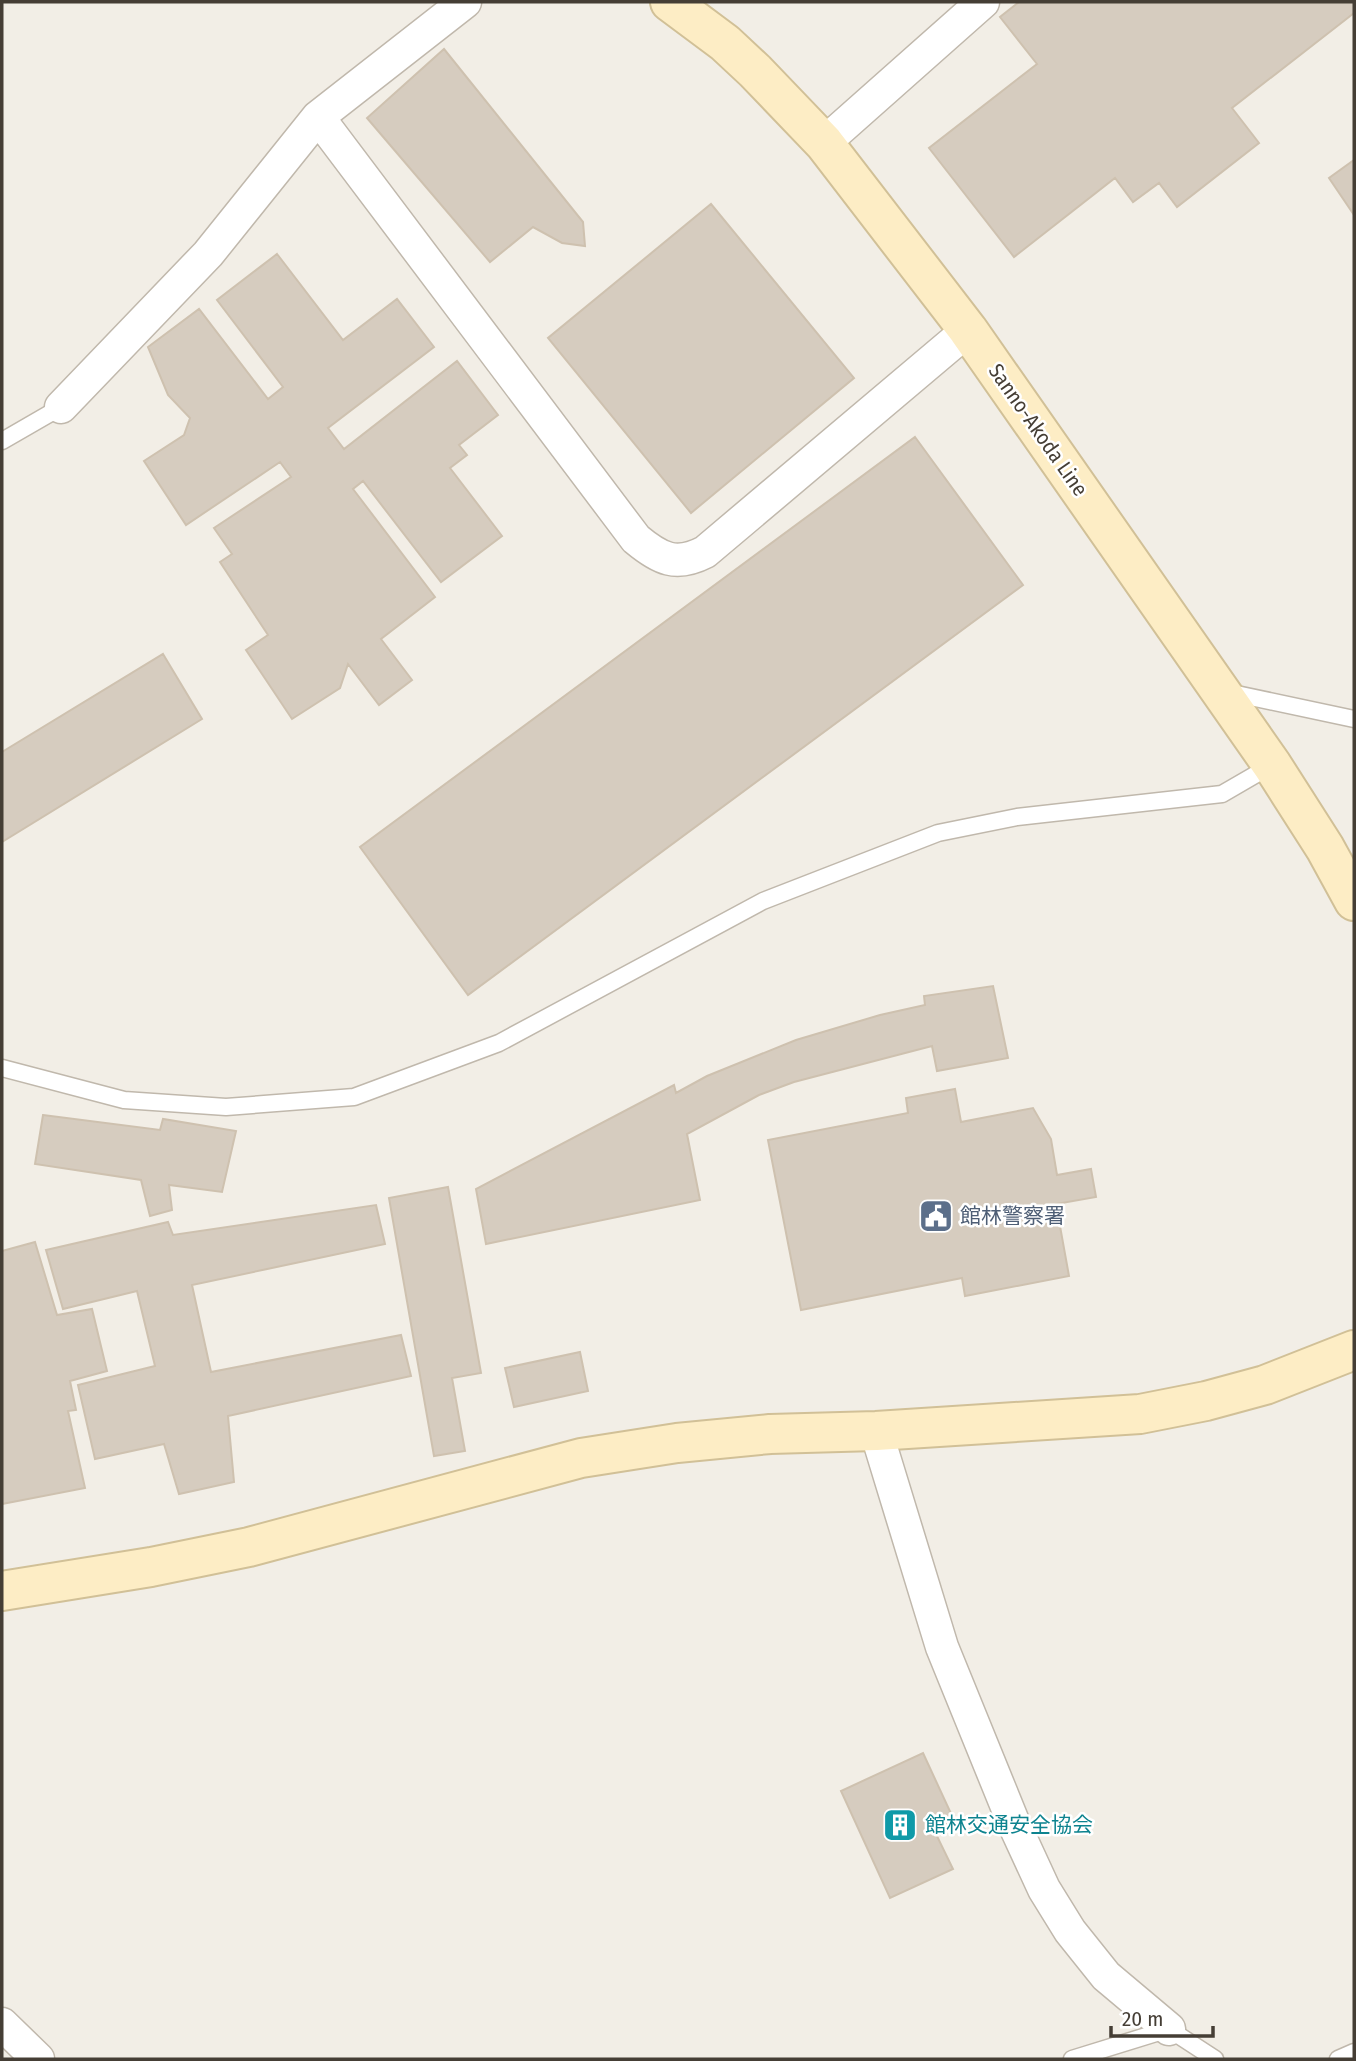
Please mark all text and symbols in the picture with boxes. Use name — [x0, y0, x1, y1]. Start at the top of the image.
street label: Sanno-Akoda Line — [983, 359, 1093, 501]
public building icon: 館林警察署 — [917, 1197, 955, 1235]
place label: 館林警察署 — [960, 1203, 1065, 1229]
building icon: 館林交通安全協会 — [881, 1806, 919, 1844]
place label: 館林交通安全協会 — [925, 1812, 1093, 1838]
scale bar — [1111, 1994, 1212, 2038]
text: 20 m — [1122, 2006, 1163, 2032]

